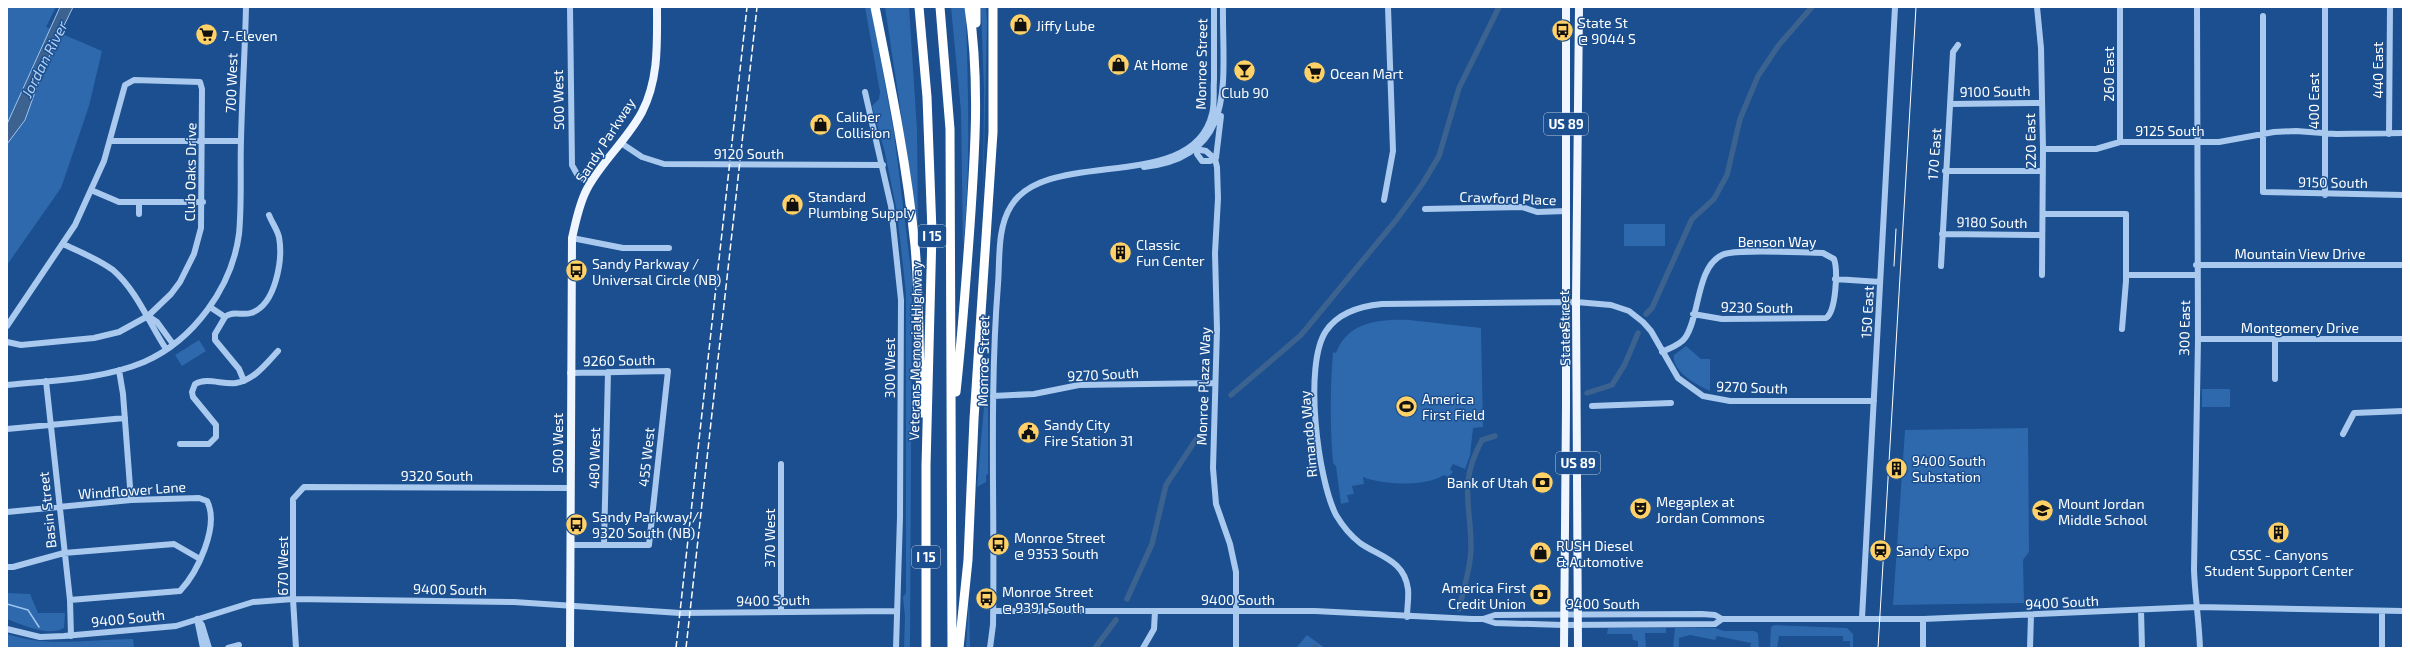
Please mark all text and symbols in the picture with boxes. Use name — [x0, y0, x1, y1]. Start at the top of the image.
shop icon: Jiffy Lube — [1008, 12, 1034, 38]
place label: State St @ 9044 S — [1578, 14, 1636, 47]
water label: Jordan River — [17, 17, 71, 101]
place label: Jiffy Lube — [1036, 17, 1095, 34]
bus stop icon: State St @ 9044 S — [1549, 17, 1575, 43]
street label: Monroe Street — [1192, 18, 1210, 110]
supermarket icon: 7-Eleven — [194, 22, 220, 48]
place label: 7-Eleven — [222, 27, 278, 44]
street label: 440 East — [2369, 42, 2386, 98]
street label: 260 East — [2100, 46, 2117, 102]
shop icon: At Home — [1106, 51, 1132, 77]
street label: 700 West — [221, 53, 241, 113]
place label: At Home — [1134, 56, 1188, 73]
bar icon: Club 90 — [1232, 57, 1258, 83]
supermarket icon: Ocean Mart — [1302, 60, 1328, 86]
place label: Ocean Mart — [1330, 65, 1403, 82]
street label: 500 West — [549, 70, 567, 130]
street label: 400 East — [2305, 73, 2322, 129]
street label: 9100 South — [1959, 82, 2031, 100]
place label: Club 90 — [1221, 84, 1269, 101]
street label: Sandy Parkway — [571, 94, 639, 185]
place label: Caliber Collision — [836, 108, 890, 141]
shop icon: Caliber Collision — [807, 111, 833, 137]
road number: US 89 — [1544, 113, 1588, 135]
street label: 220 East — [2021, 113, 2039, 169]
street label: Club Oaks Drive — [181, 122, 199, 222]
street label: 9125 South — [2135, 122, 2205, 139]
street label: 170 East — [1924, 127, 1944, 181]
street label: 9120 South — [714, 145, 784, 162]
street label: 9150 South — [2298, 173, 2368, 191]
place label: Standard Plumbing Supply — [808, 188, 915, 221]
street label: Crawford Place — [1459, 188, 1557, 208]
shop icon: Standard Plumbing Supply — [780, 191, 806, 217]
street label: 9180 South — [1956, 213, 2028, 231]
road number: I 15 — [918, 225, 946, 247]
street label: Benson Way — [1738, 233, 1817, 250]
place label: Classic Fun Center — [1136, 236, 1205, 269]
building icon: Classic Fun Center — [1107, 239, 1133, 265]
street label: Mountain View Drive — [2235, 245, 2365, 262]
place label: Sandy Parkway / Universal Circle (NB) — [592, 255, 721, 288]
bus stop icon: Sandy Parkway / Universal Circle (NB) — [563, 258, 589, 284]
street label: Veterans Memorial Highway — [905, 261, 925, 441]
street label: 150 East — [1857, 285, 1877, 339]
street label: State Street — [1555, 290, 1573, 366]
street label: 9230 South — [1721, 298, 1793, 316]
street label: 300 East — [2175, 300, 2193, 356]
street label: Monroe Street — [974, 315, 992, 407]
street label: Montgomery Drive — [2241, 319, 2359, 336]
street label: Monroe Plaza Way — [1192, 326, 1214, 445]
street label: 300 West — [881, 338, 898, 398]
street label: 9260 South — [583, 351, 655, 369]
street label: 9270 South — [1067, 364, 1139, 384]
street label: 9270 South — [1716, 377, 1788, 397]
street label: Rimando Way — [1296, 389, 1320, 478]
place label: America First Field — [1422, 390, 1485, 423]
sports icon: America First Field — [1393, 393, 1419, 419]
street label: 500 West — [549, 413, 566, 473]
place label: Sandy City Fire Station 31 — [1044, 416, 1133, 449]
public building icon: Sandy City Fire Station 31 — [1015, 419, 1041, 445]
street label: 480 West — [585, 427, 603, 489]
street label: 455 West — [634, 427, 658, 487]
road number: US 89 — [1556, 452, 1600, 474]
place label: 9400 South Substation — [1912, 452, 1986, 485]
building icon: 9400 South Substation — [1883, 455, 1909, 481]
street label: 9320 South — [401, 467, 473, 484]
bank icon: Bank of Utah — [1530, 469, 1556, 495]
street label: Basin Street — [35, 471, 59, 549]
place label: Bank of Utah — [1447, 474, 1528, 491]
street label: Windflower Lane — [77, 478, 187, 502]
place label: Megaplex at Jordan Commons — [1656, 493, 1765, 526]
place label: Mount Jordan Middle School — [2058, 495, 2148, 528]
theatre icon: Megaplex at Jordan Commons — [1627, 496, 1653, 522]
school or university icon: Mount Jordan Middle School — [2030, 498, 2056, 524]
place label: Sandy Parkway / 9320 South (NB) — [592, 508, 699, 541]
street label: 370 West — [761, 508, 778, 568]
bus stop icon: Sandy Parkway / 9320 South (NB) — [563, 511, 589, 537]
building icon: CSSC - Canyons Student Support Center — [2266, 519, 2292, 545]
place label: Monroe Street @ 9353 South — [1014, 529, 1105, 562]
bus stop icon: Monroe Street @ 9353 South — [986, 532, 1012, 558]
street label: 670 West — [274, 536, 291, 596]
place label: RUSH Diesel & Automotive — [1556, 537, 1643, 570]
station icon: Sandy Expo — [1868, 537, 1894, 563]
shop icon: RUSH Diesel & Automotive — [1527, 540, 1553, 566]
place label: Sandy Expo — [1896, 542, 1969, 559]
road number: I 15 — [912, 546, 940, 568]
place label: CSSC - Canyons Student Support Center — [2204, 546, 2354, 579]
place label: America First Credit Union — [1442, 579, 1526, 612]
street label: 9400 South — [413, 580, 487, 598]
bank icon: America First Credit Union — [1528, 582, 1554, 608]
place label: Monroe Street @ 9391 South — [1002, 583, 1093, 616]
bus stop icon: Monroe Street @ 9391 South — [974, 586, 1000, 612]
street label: 9400 South — [736, 591, 810, 609]
street label: 9400 South — [1201, 591, 1275, 608]
street label: 9400 South — [2025, 592, 2099, 612]
street label: 9400 South — [1566, 595, 1640, 612]
street label: 9400 South — [90, 606, 166, 630]

